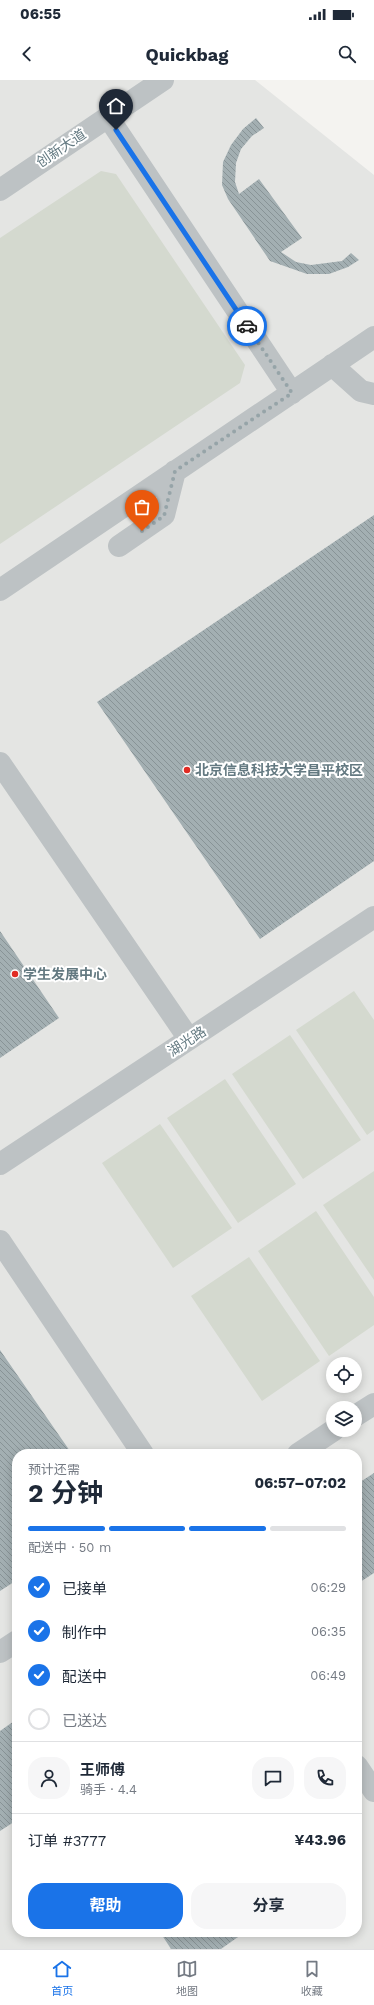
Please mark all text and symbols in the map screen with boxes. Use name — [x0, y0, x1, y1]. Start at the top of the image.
text: 06:55 — [20, 5, 61, 23]
icon: back — [16, 43, 38, 65]
icon: search — [336, 43, 358, 65]
text: Quickbag — [146, 44, 228, 65]
pin — [99, 89, 133, 130]
icon: home — [105, 95, 127, 117]
street label: 创新大道 — [33, 126, 89, 170]
courier — [227, 306, 267, 346]
icon: car — [236, 315, 258, 337]
pin — [125, 490, 159, 531]
icon: bag — [131, 496, 153, 518]
place label: 北京信息科技大学昌平校区 — [195, 762, 363, 778]
marker: 北京信息科技大学昌平校区 — [182, 765, 192, 775]
place label: 学生发展中心 — [23, 966, 107, 982]
marker: 学生发展中心 — [10, 969, 20, 979]
street label: 湖光路 — [165, 1023, 209, 1059]
map controls — [326, 1357, 362, 1437]
button: locate — [326, 1357, 362, 1393]
button: layers — [326, 1401, 362, 1437]
text: 预计还需 — [28, 1462, 80, 1477]
text: 06:57–07:02 — [254, 1474, 346, 1492]
text: 2 分钟 — [28, 1478, 103, 1508]
text: 配送中 · 50 m — [28, 1540, 111, 1555]
icon: check — [28, 1576, 50, 1598]
text: 已接单 — [62, 1580, 107, 1598]
text: 06:29 — [311, 1580, 346, 1595]
icon: check — [28, 1620, 50, 1642]
text: 制作中 — [62, 1624, 107, 1642]
text: 06:35 — [311, 1624, 346, 1639]
icon: check — [28, 1664, 50, 1686]
text: 配送中 — [62, 1668, 107, 1686]
text: 06:49 — [310, 1668, 346, 1683]
text: 已送达 — [62, 1712, 107, 1730]
button: person — [28, 1757, 70, 1799]
button: chat — [252, 1757, 294, 1799]
button: phone — [304, 1757, 346, 1799]
text: 王师傅 — [80, 1761, 125, 1779]
text: 骑手 · 4.4 — [80, 1782, 137, 1797]
text: ¥43.96 — [295, 1831, 346, 1849]
text: 订单 #3777 — [28, 1832, 106, 1850]
button: 帮助 — [28, 1883, 183, 1929]
button: 分享 — [191, 1883, 346, 1929]
tab: 首页 — [51, 1958, 73, 1998]
tab: 地图 — [176, 1958, 198, 1998]
tab: 收藏 — [301, 1958, 323, 1998]

